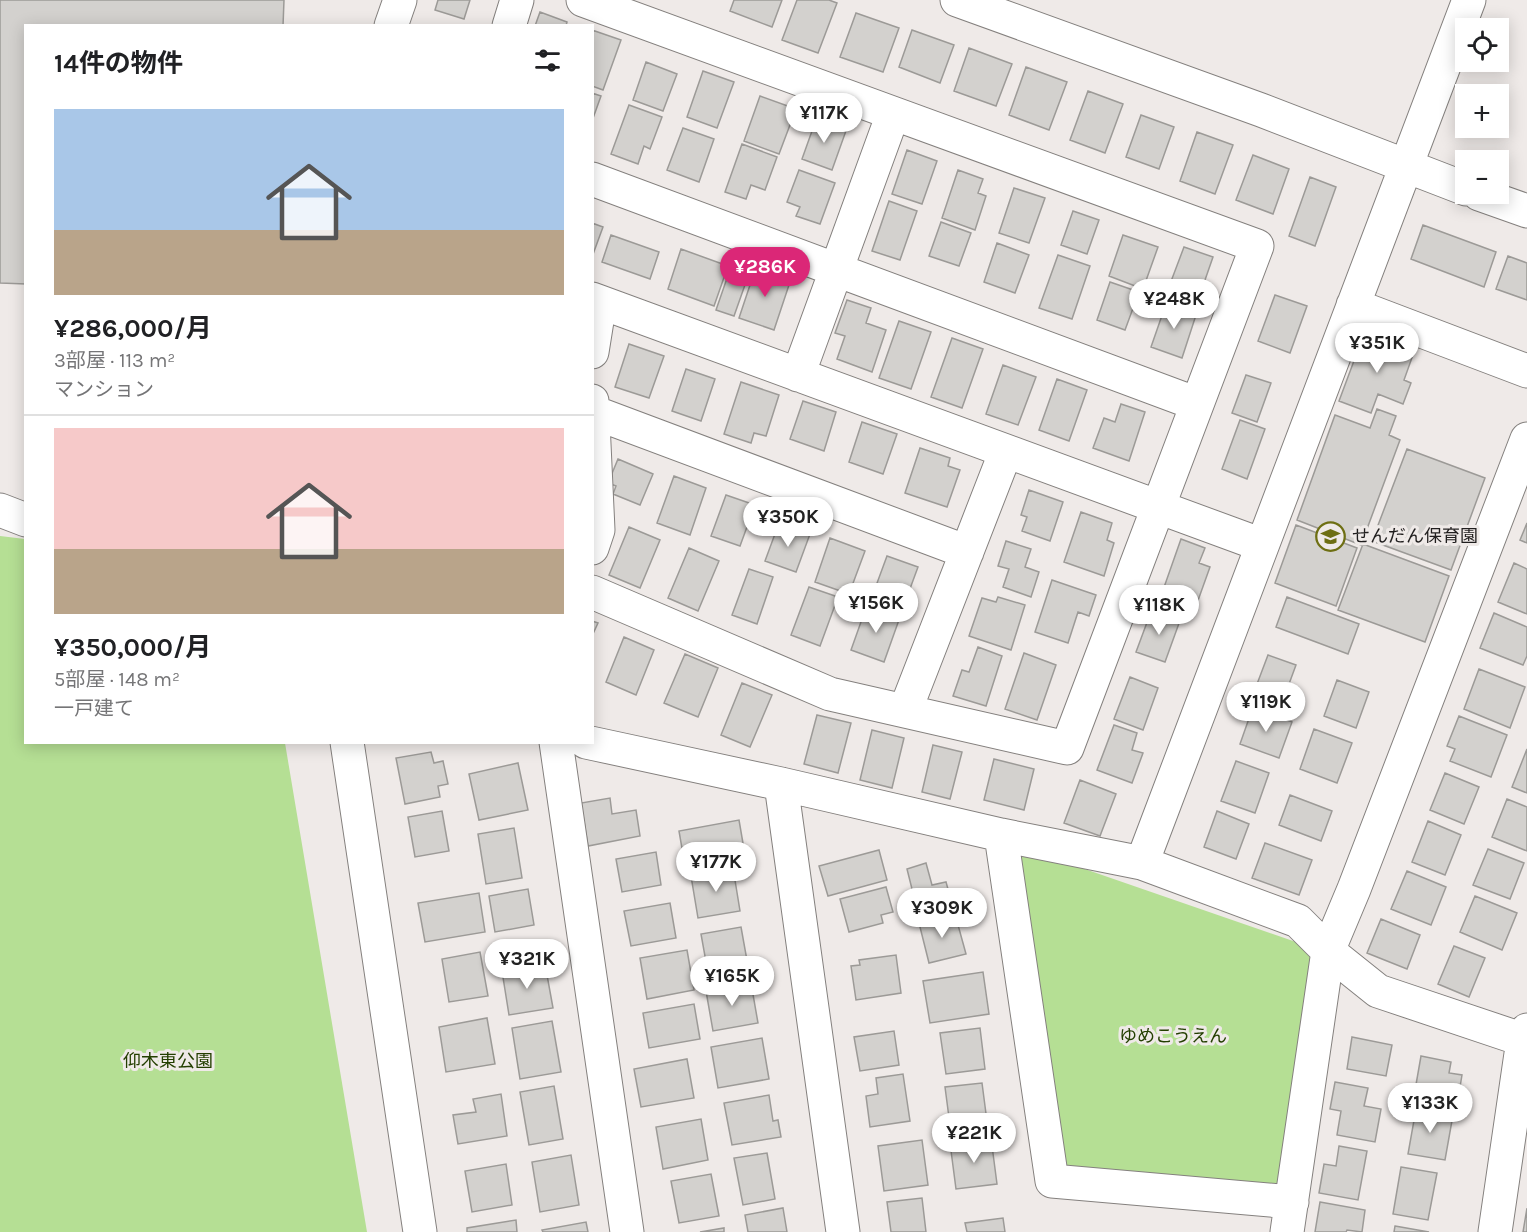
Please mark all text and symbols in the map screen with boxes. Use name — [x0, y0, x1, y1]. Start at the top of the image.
map controls — [1455, 18, 1509, 204]
button: locate — [1455, 18, 1509, 72]
icon: filters — [531, 44, 564, 77]
text: 14件の物件 — [54, 48, 183, 79]
button: + — [1455, 84, 1509, 138]
pin: ¥117K — [782, 93, 866, 144]
text: ¥117K — [799, 101, 849, 124]
icon: home — [255, 148, 363, 256]
button: − — [1455, 150, 1509, 204]
pin: ¥286K — [723, 247, 807, 298]
text: ¥286K — [734, 255, 796, 278]
pin: ¥248K — [1132, 279, 1216, 330]
text: ¥248K — [1143, 287, 1205, 310]
text: ¥286,000/月 — [54, 313, 212, 344]
pin: ¥351K — [1335, 323, 1419, 374]
text: ¥351K — [1349, 331, 1405, 354]
text: 3部屋 · 113 m² — [54, 349, 175, 372]
text: マンション — [54, 378, 154, 401]
icon: home — [255, 467, 363, 575]
pin: ¥350K — [746, 497, 830, 548]
text: ¥350K — [757, 505, 819, 528]
school or university icon: せんだん保育園 — [1315, 520, 1347, 552]
place label: せんだん保育園 — [1352, 525, 1478, 547]
pin: ¥156K — [834, 583, 918, 634]
pin: ¥118K — [1117, 585, 1201, 636]
text: ¥156K — [848, 591, 904, 614]
text: ¥118K — [1133, 593, 1185, 616]
text: ¥350,000/月 — [54, 632, 211, 663]
text: 5部屋 · 148 m² — [54, 668, 180, 691]
pin: ¥119K — [1224, 682, 1308, 733]
text: ¥119K — [1240, 690, 1292, 713]
text: 一戸建て — [54, 697, 134, 720]
pin: ¥177K — [674, 842, 758, 893]
text: ¥177K — [690, 850, 742, 873]
pin: ¥309K — [900, 888, 984, 939]
text: ¥309K — [911, 896, 973, 919]
pin: ¥321K — [485, 939, 569, 990]
text: ¥321K — [499, 947, 555, 970]
pin: ¥165K — [690, 956, 774, 1007]
text: ¥165K — [704, 964, 760, 987]
park label: ゆめこうえん — [1119, 1025, 1227, 1047]
park label: 仰木東公園 — [123, 1050, 213, 1072]
pin: ¥133K — [1388, 1083, 1472, 1134]
text: ¥133K — [1402, 1091, 1458, 1114]
pin: ¥221K — [932, 1113, 1016, 1164]
text: ¥221K — [946, 1121, 1002, 1144]

